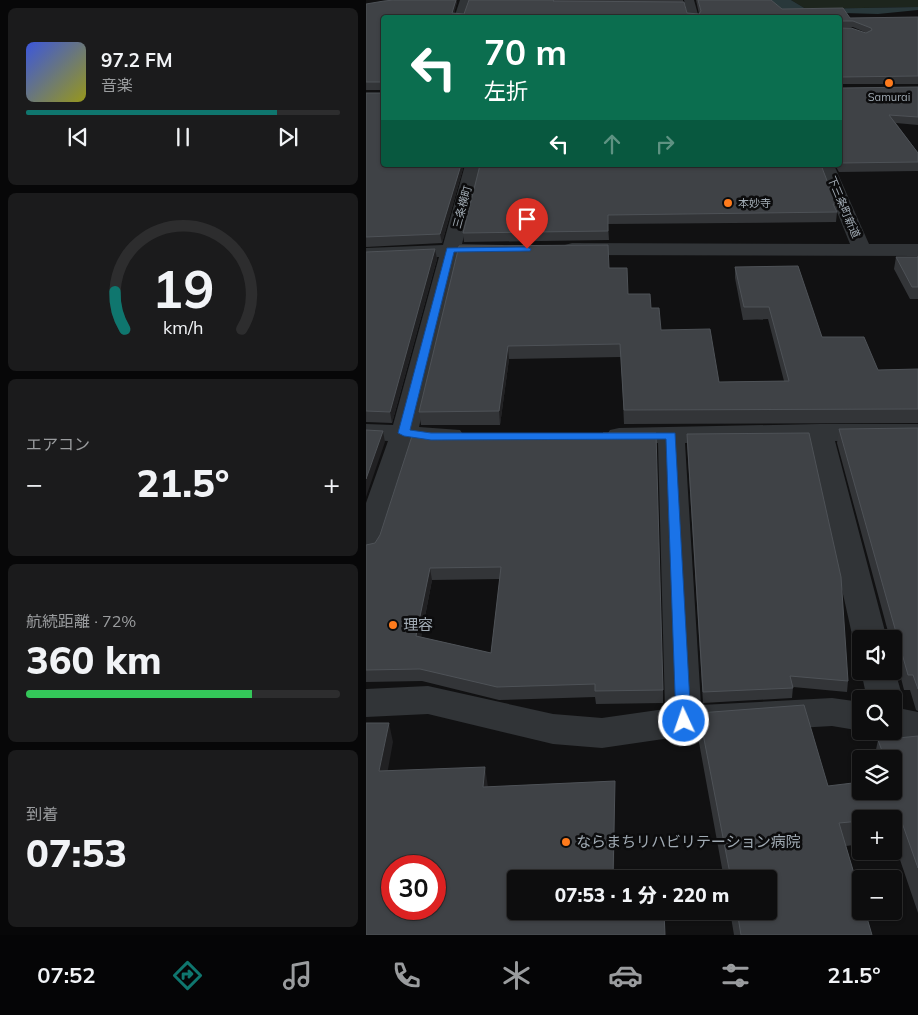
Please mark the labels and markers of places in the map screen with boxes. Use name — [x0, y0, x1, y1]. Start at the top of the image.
marker: Samurai — [883, 77, 895, 89]
place label: Samurai — [868, 90, 910, 104]
place label: 本妙寺 — [738, 196, 771, 210]
marker: 本妙寺 — [722, 197, 734, 209]
pin — [506, 198, 548, 249]
place label: 理容 — [403, 615, 433, 634]
marker: 理容 — [387, 619, 399, 631]
place label: ならまちリハビリテーション病院 — [576, 832, 801, 851]
marker: ならまちリハビリテーション病院 — [560, 836, 572, 848]

